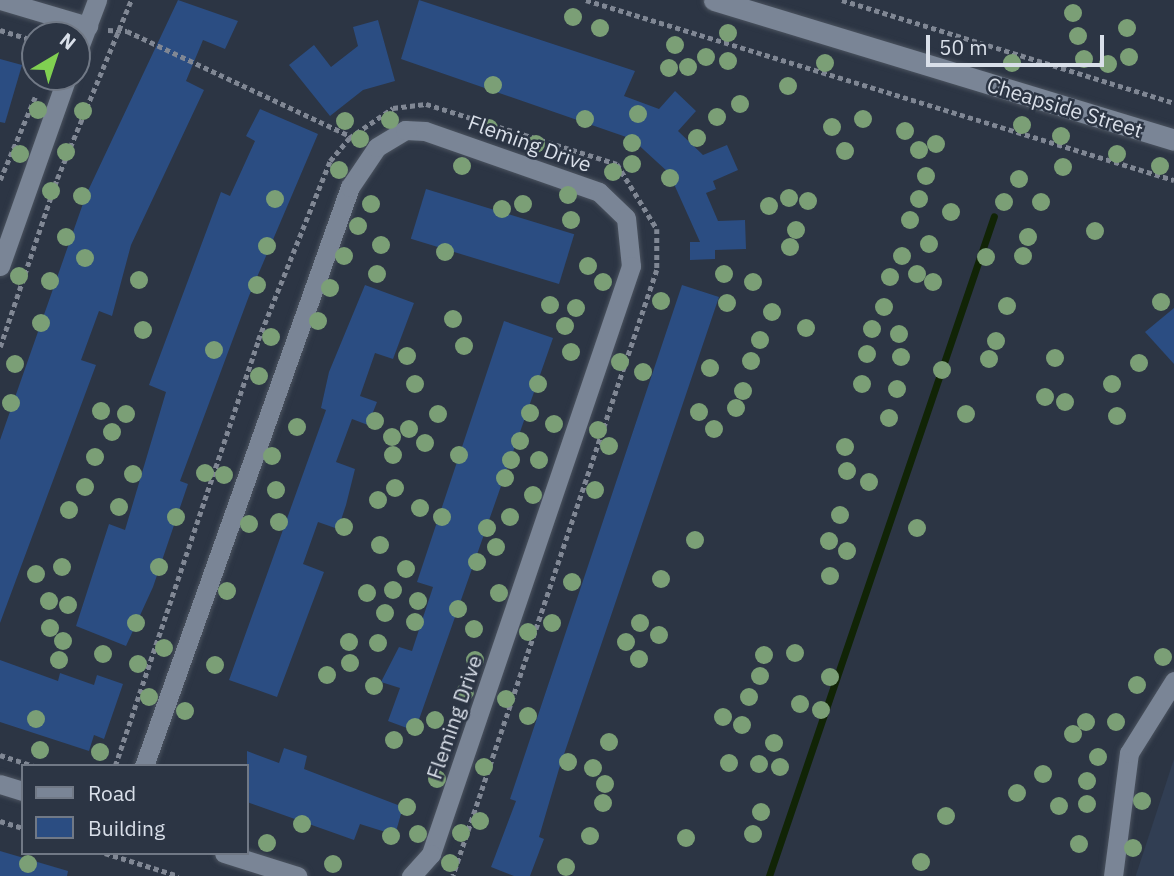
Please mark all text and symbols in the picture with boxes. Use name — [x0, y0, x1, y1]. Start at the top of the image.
north arrow — [21, 21, 91, 91]
scale bar — [929, 21, 1108, 65]
text: N — [55, 28, 81, 55]
text: 50 m — [939, 33, 988, 61]
street label: Cheapside Street — [984, 71, 1146, 143]
street label: Fleming Drive — [465, 109, 595, 177]
street label: Fleming Drive — [421, 652, 487, 782]
legend — [21, 764, 248, 855]
text: Road — [88, 779, 136, 807]
text: Building — [88, 814, 165, 842]

